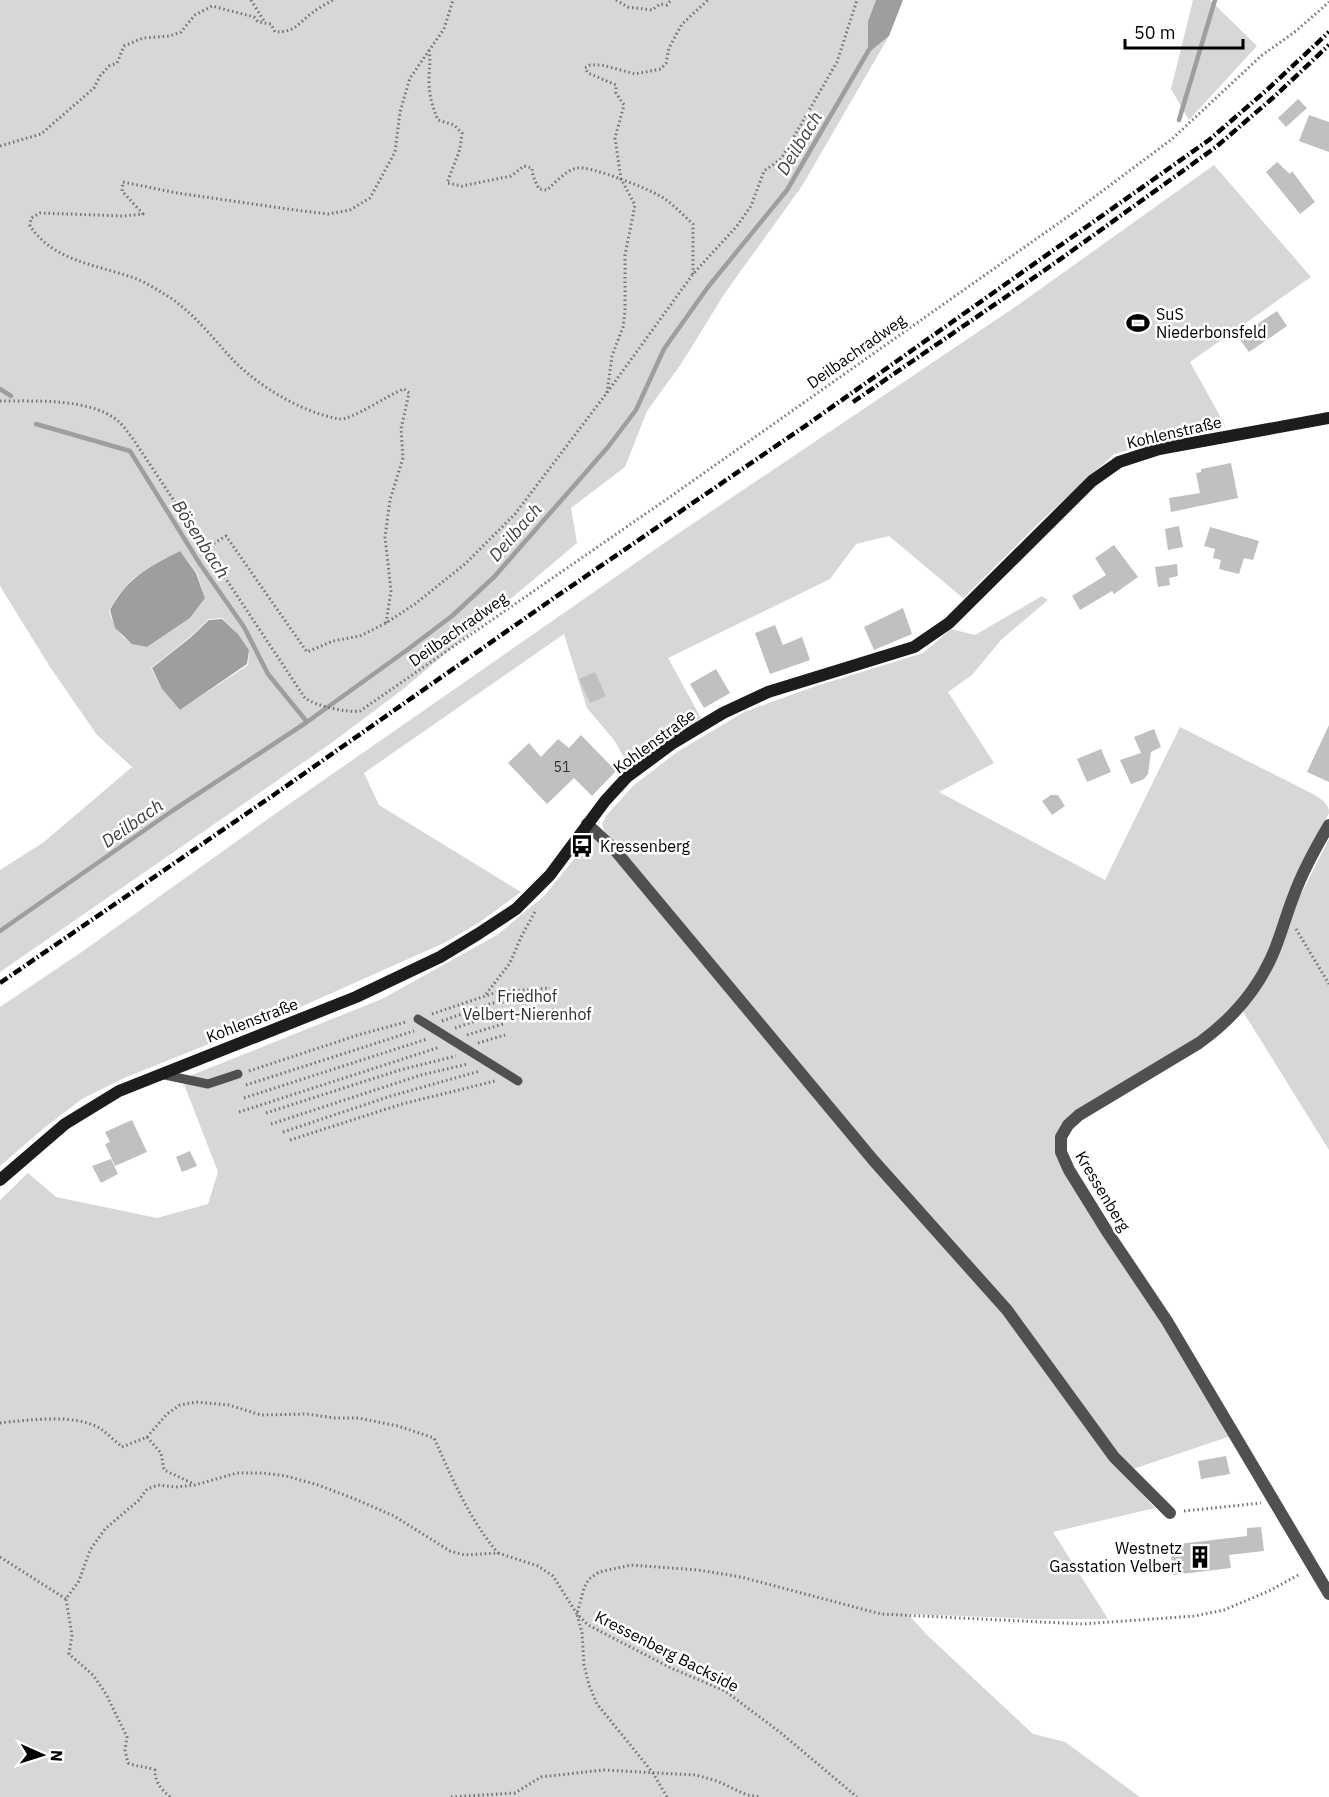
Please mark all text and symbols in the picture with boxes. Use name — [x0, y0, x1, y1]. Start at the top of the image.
scale bar — [1125, 12, 1244, 50]
text: 50 m — [1134, 21, 1176, 44]
water label: Deilbach — [771, 107, 827, 179]
place label: SuS Niederbonsfeld — [1156, 304, 1267, 342]
street label: Deilbachradweg — [803, 309, 910, 392]
sports icon: SuS Niederbonsfeld — [1125, 310, 1151, 336]
street label: Kohlenstraße — [1125, 411, 1224, 453]
water label: Bösenbach — [167, 496, 235, 582]
water label: Deilbach — [483, 498, 547, 566]
street label: Deilbachradweg — [405, 587, 512, 670]
street label: Kohlenstraße — [609, 704, 699, 778]
house number: 51 — [554, 758, 570, 776]
water label: Deilbach — [97, 793, 167, 853]
bus stop icon: Kressenberg — [569, 833, 595, 859]
place label: Kressenberg — [600, 836, 690, 856]
park label: Friedhof Velbert-Nierenhof — [463, 986, 591, 1024]
street label: Kohlenstraße — [203, 993, 301, 1047]
street label: Kressenberg — [1071, 1147, 1135, 1235]
place label: Westnetz Gasstation Velbert — [1049, 1538, 1182, 1576]
building icon: Westnetz Gasstation Velbert — [1187, 1544, 1213, 1570]
street label: Kressenberg Backside — [592, 1606, 743, 1696]
north arrow — [12, 1725, 72, 1785]
text: N — [47, 1749, 67, 1762]

